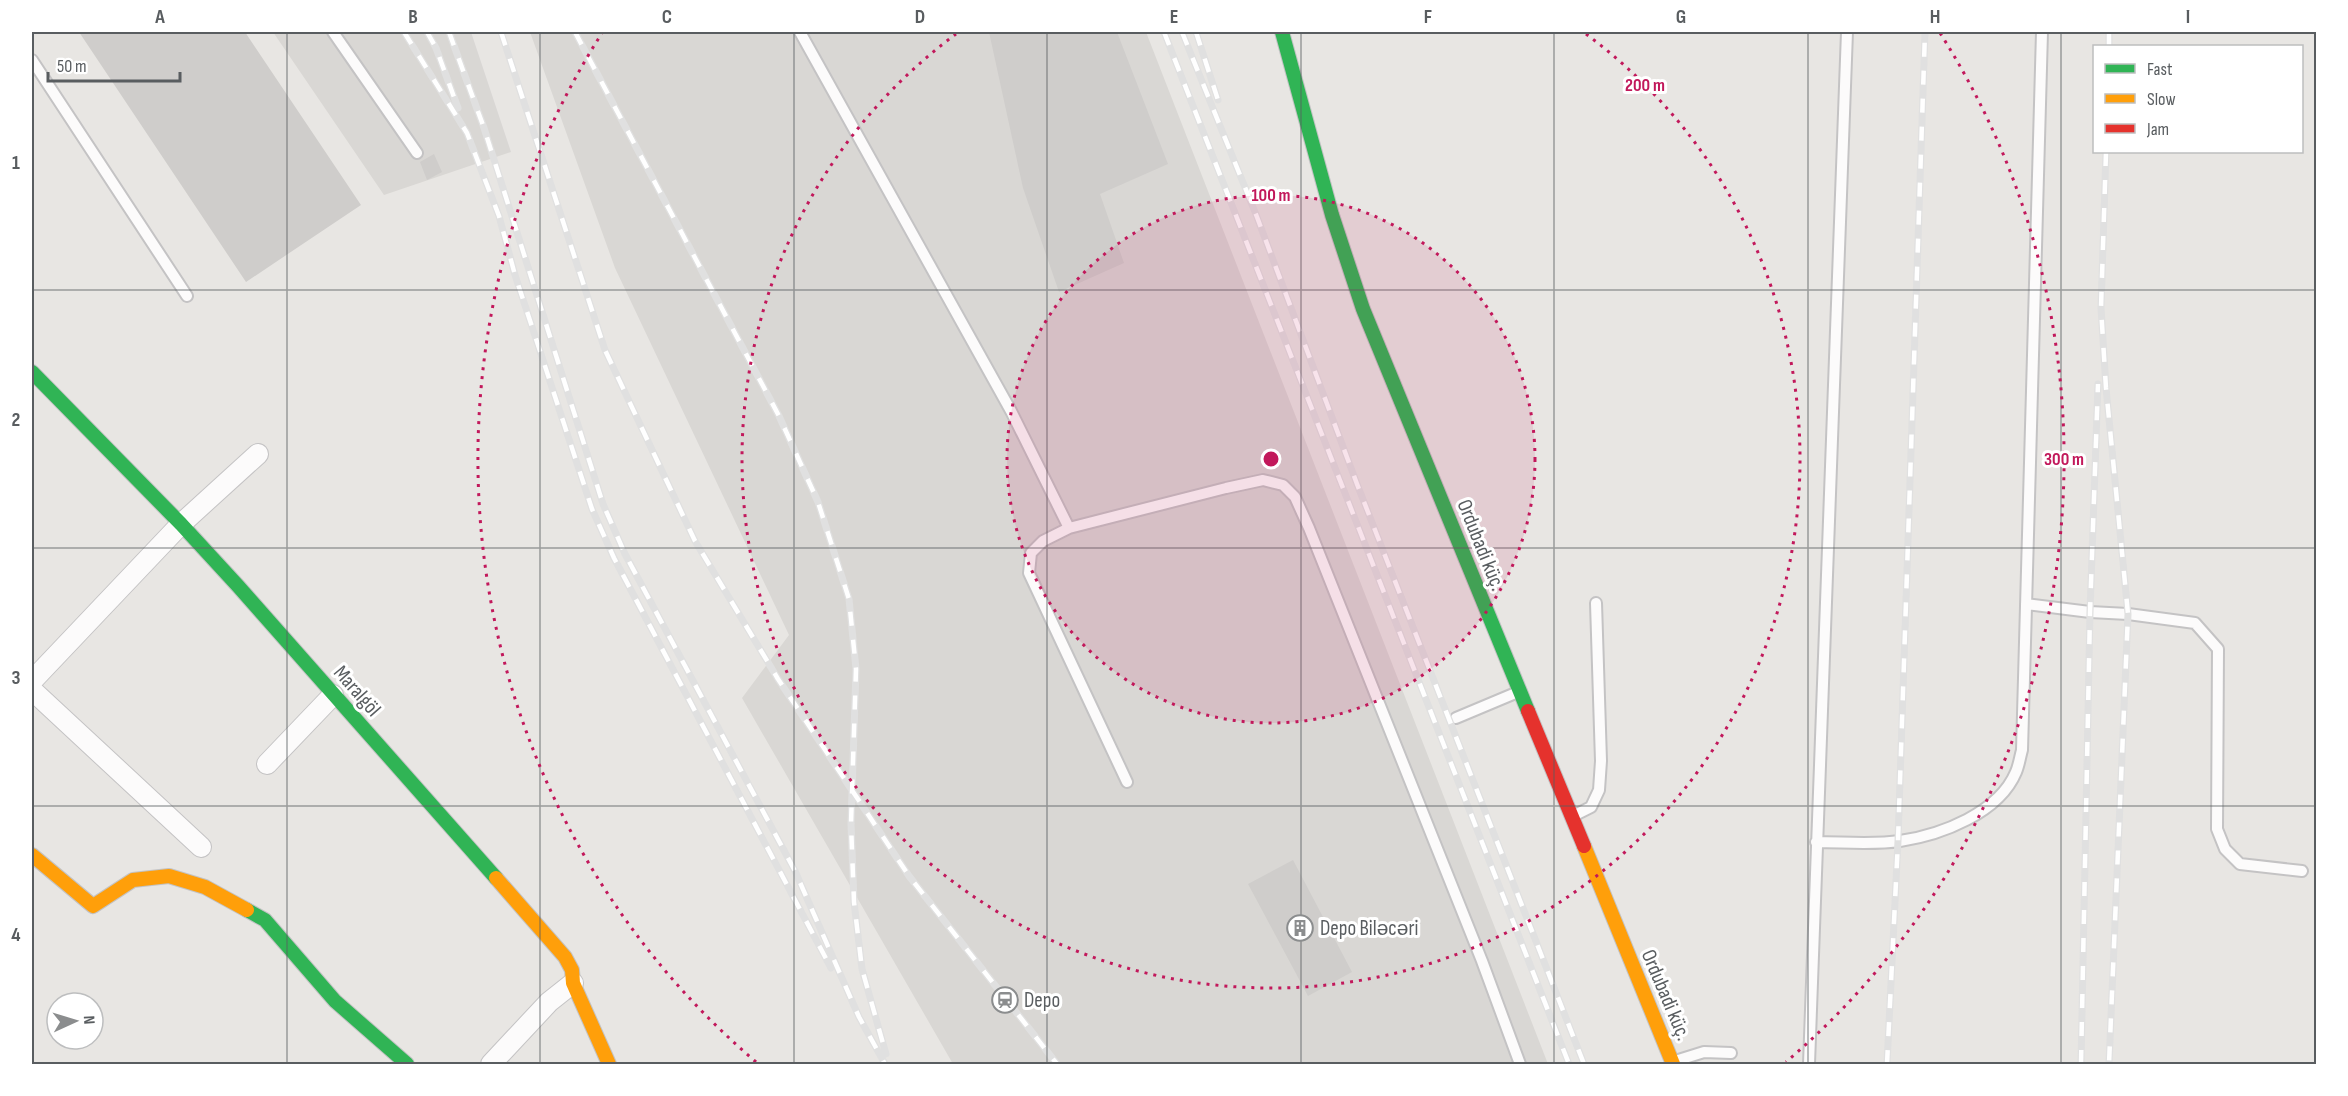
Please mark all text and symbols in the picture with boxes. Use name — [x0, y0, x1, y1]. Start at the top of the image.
text: A — [154, 5, 165, 29]
text: B — [408, 5, 418, 29]
text: C — [662, 5, 672, 29]
text: D — [915, 5, 925, 29]
text: E — [1170, 5, 1178, 29]
text: F — [1424, 5, 1432, 29]
text: G — [1676, 5, 1686, 29]
text: H — [1930, 5, 1940, 29]
text: I — [2186, 5, 2190, 29]
scale bar — [48, 45, 180, 83]
legend — [2093, 45, 2303, 153]
text: 50 m — [57, 56, 87, 77]
text: Fast — [2147, 59, 2173, 80]
text: 200 m — [1625, 75, 1665, 96]
text: Slow — [2147, 89, 2176, 110]
text: Jam — [2146, 119, 2169, 140]
text: 1 — [12, 151, 20, 175]
text: 100 m — [1252, 185, 1291, 206]
text: 2 — [12, 408, 20, 432]
centre of rings — [1261, 449, 1281, 469]
text: 300 m — [2044, 449, 2084, 470]
street label: Ordubadi küç. — [1451, 496, 1511, 594]
street label: Maralgöl — [328, 660, 386, 722]
text: 3 — [12, 666, 21, 690]
building icon: Depo Biləcəri — [1285, 913, 1315, 943]
place label: Depo Biləcəri — [1320, 916, 1418, 941]
text: 4 — [11, 923, 21, 947]
street label: Ordubadi küç. — [1636, 946, 1696, 1044]
station icon: Depo — [990, 985, 1020, 1015]
place label: Depo — [1024, 988, 1060, 1013]
north arrow — [45, 991, 105, 1051]
text: N — [79, 1015, 98, 1025]

